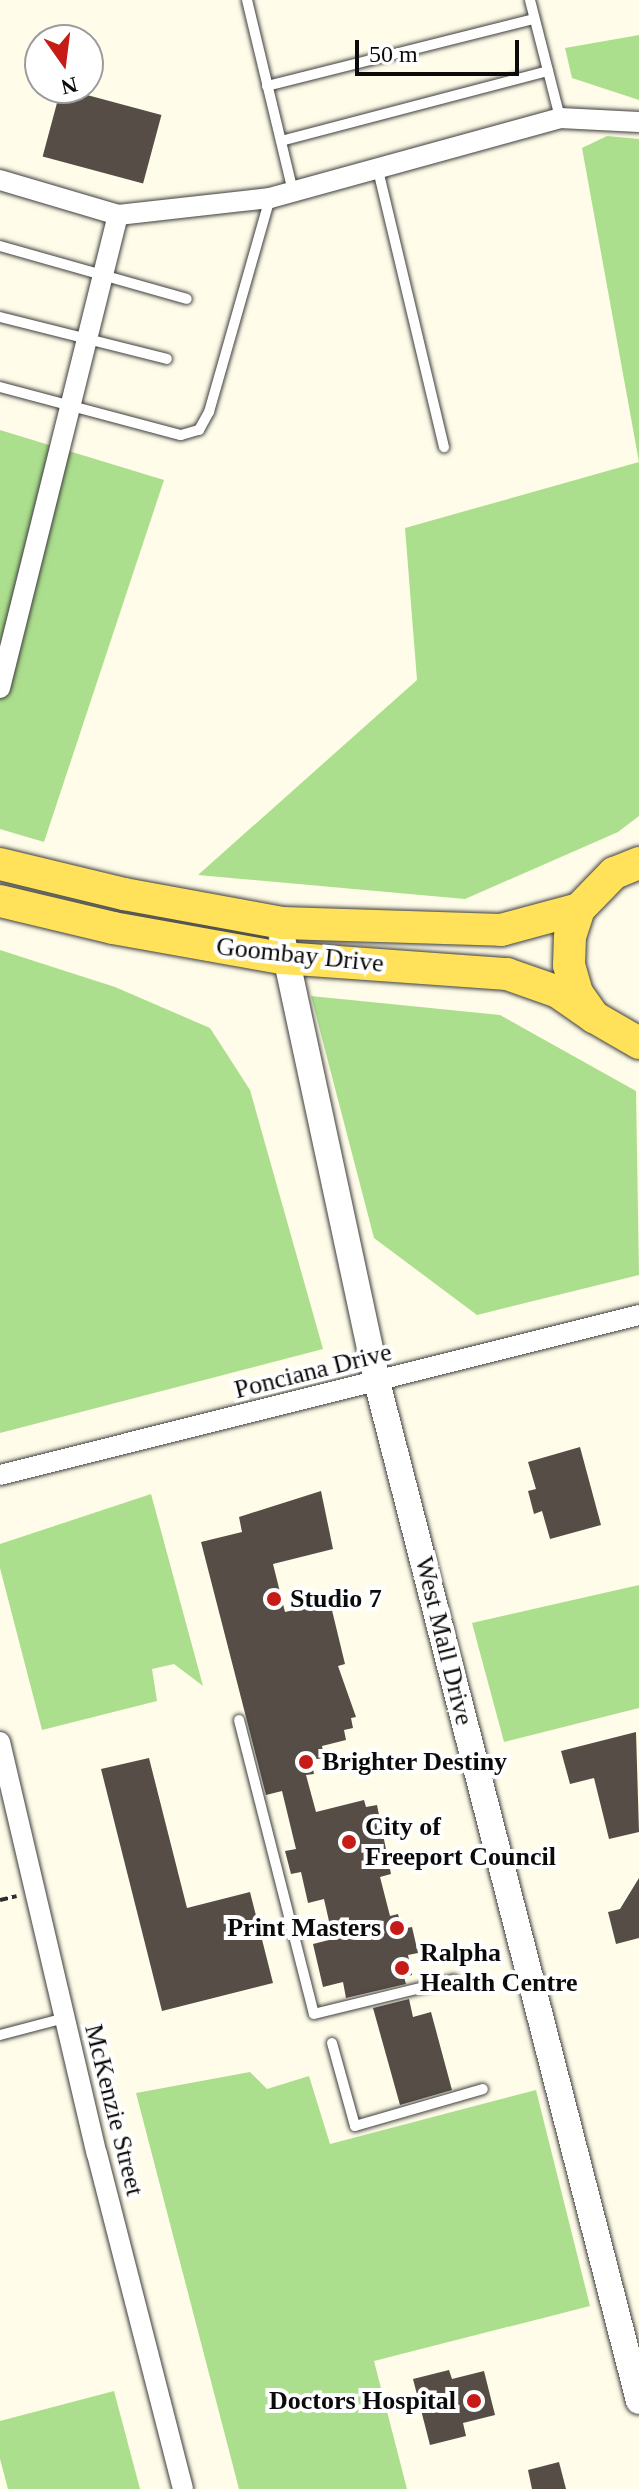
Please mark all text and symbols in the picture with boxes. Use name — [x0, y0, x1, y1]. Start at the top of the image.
north arrow — [24, 24, 104, 104]
scale bar — [359, 24, 523, 74]
text: 50 m — [369, 41, 418, 67]
text: N — [59, 72, 80, 100]
street label: Goombay Drive — [215, 931, 385, 979]
street label: Ponciana Drive — [231, 1336, 395, 1406]
street label: West Mall Drive — [408, 1553, 480, 1729]
place label: Studio 7 — [290, 1583, 382, 1615]
marker: Studio 7 — [265, 1590, 283, 1608]
place label: Brighter Destiny — [322, 1746, 508, 1778]
marker: Brighter Destiny — [297, 1753, 315, 1771]
place label: City of Freeport Council — [365, 1811, 556, 1872]
marker: City of Freeport Council — [340, 1833, 358, 1851]
place label: Print Masters — [227, 1912, 381, 1944]
marker: Print Masters — [388, 1919, 406, 1937]
place label: Ralpha Health Centre — [420, 1937, 578, 1998]
marker: Ralpha Health Centre — [391, 1957, 413, 1979]
street label: McKenzie Street — [78, 2021, 150, 2199]
place label: Doctors Hospital — [269, 2385, 456, 2417]
marker: Doctors Hospital — [463, 2390, 485, 2412]

